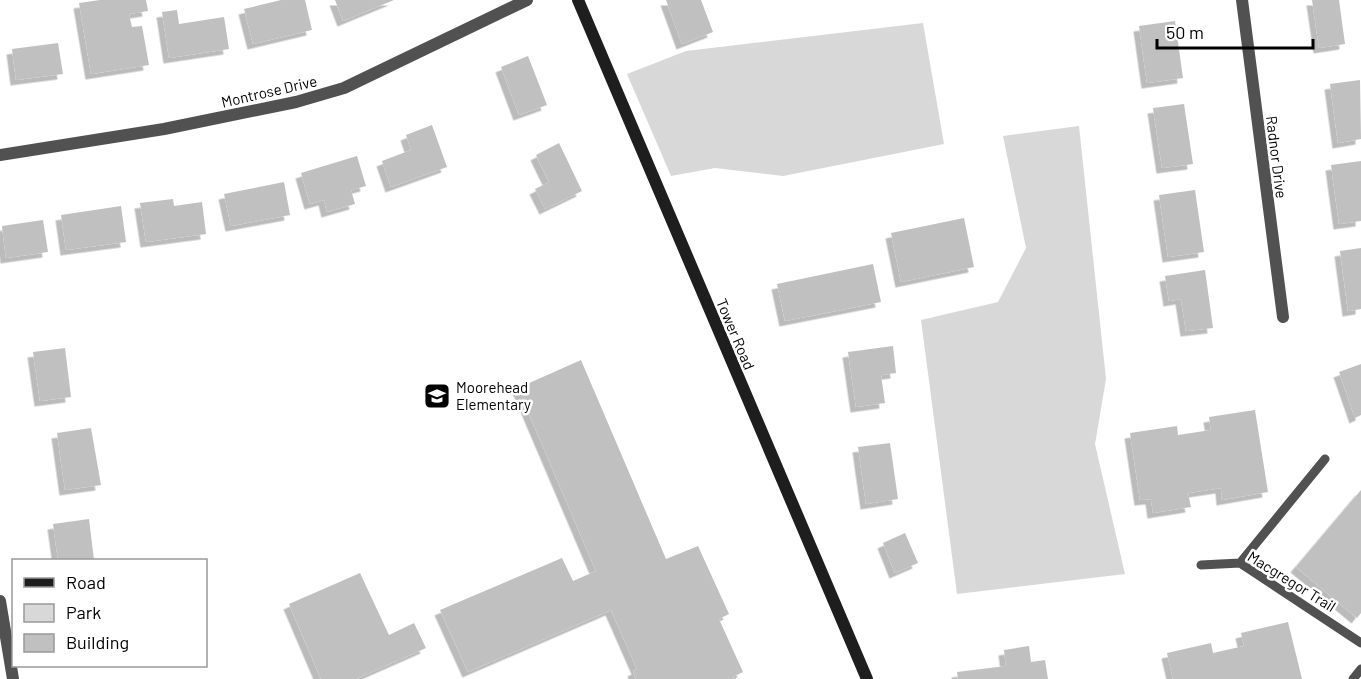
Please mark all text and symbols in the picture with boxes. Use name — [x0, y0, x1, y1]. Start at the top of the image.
scale bar — [1157, 12, 1313, 50]
text: 50 m — [1166, 21, 1204, 43]
street label: Montrose Drive — [219, 71, 319, 111]
street label: Radnor Drive — [1263, 115, 1291, 199]
street label: Tower Road — [713, 296, 759, 372]
place label: Moorehead Elementary — [456, 378, 531, 413]
school or university icon: Moorehead Elementary — [422, 381, 452, 411]
street label: Macgregor Trail — [1245, 547, 1339, 615]
legend — [12, 559, 207, 667]
text: Road — [66, 571, 106, 593]
text: Park — [66, 601, 101, 623]
text: Building — [66, 631, 129, 653]

